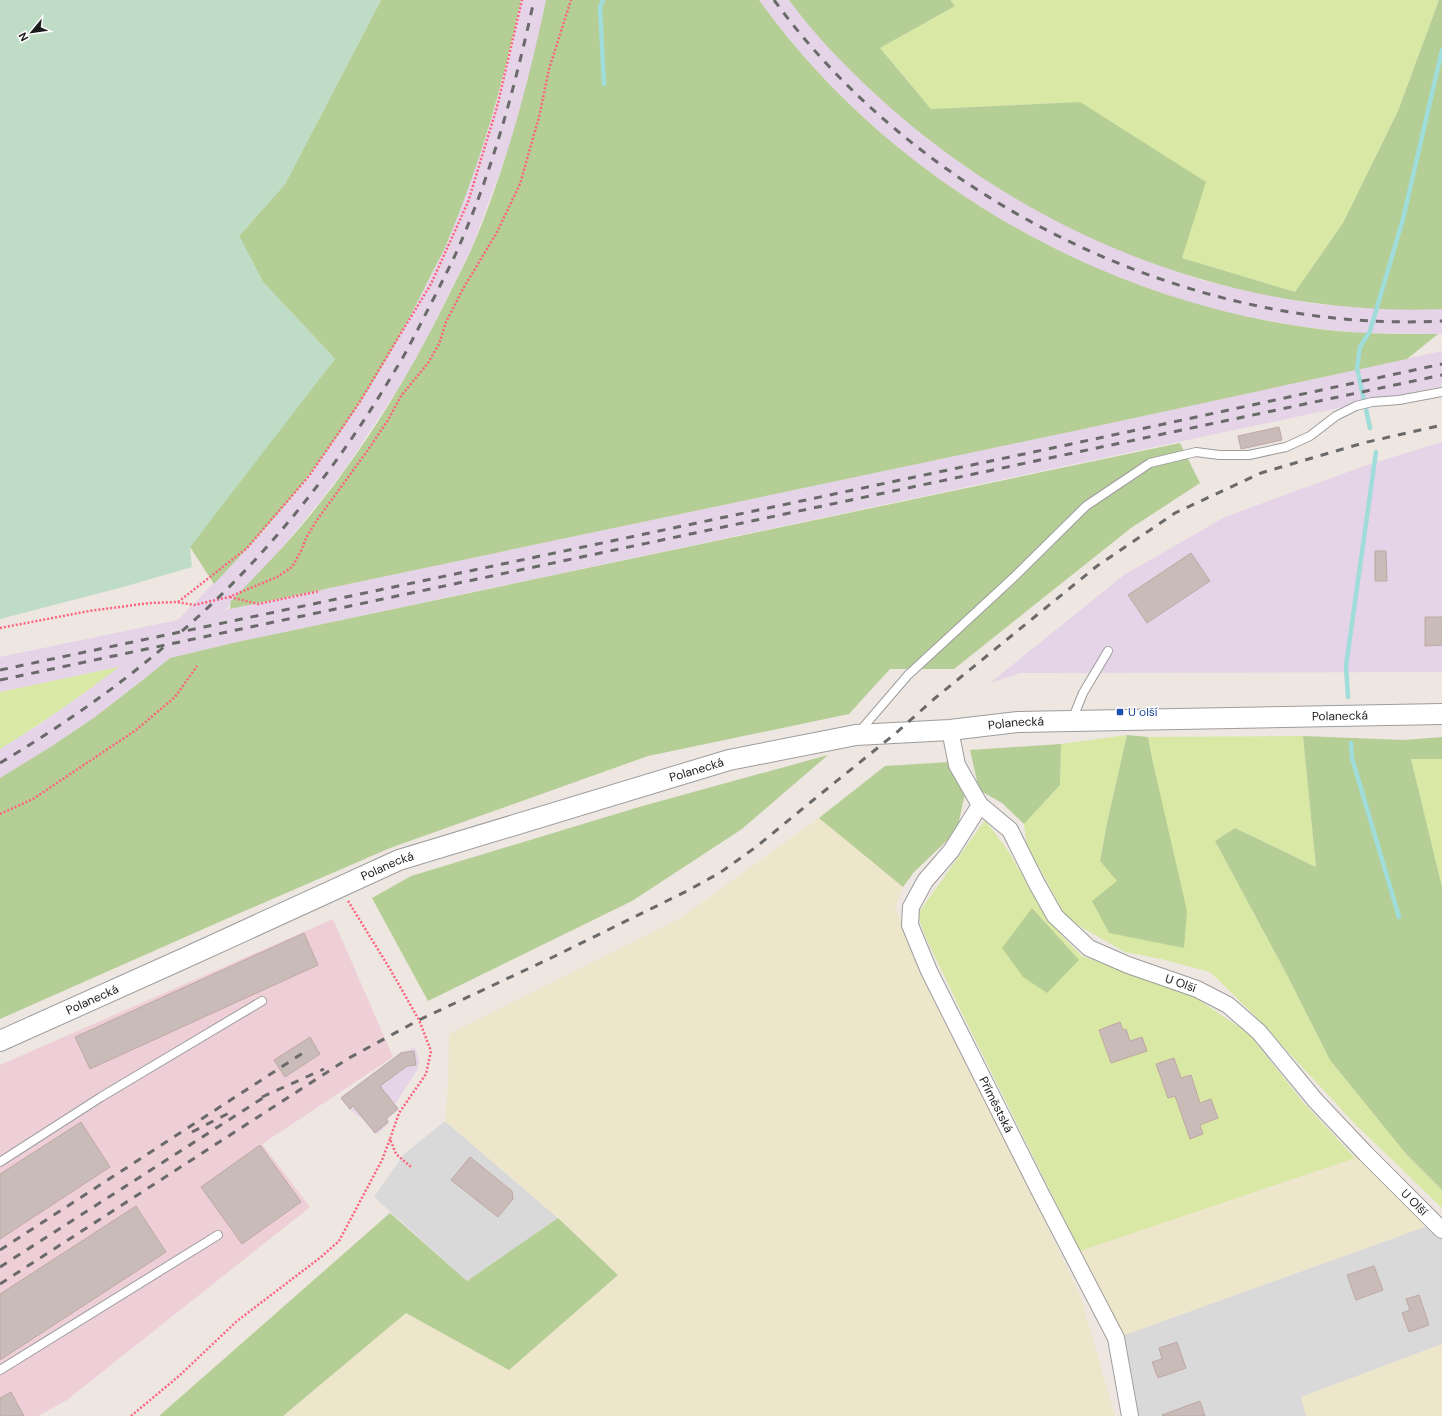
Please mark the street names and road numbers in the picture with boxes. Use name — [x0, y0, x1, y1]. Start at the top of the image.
street label: Polanecká — [1312, 707, 1368, 724]
street label: Polanecká — [987, 714, 1044, 733]
street label: Polanecká — [667, 754, 726, 786]
street label: Polanecká — [358, 848, 416, 884]
street label: U Olší — [1163, 971, 1199, 996]
street label: Polanecká — [63, 981, 121, 1018]
street label: Příměstská — [975, 1074, 1017, 1135]
street label: U Olší — [1397, 1185, 1431, 1219]

